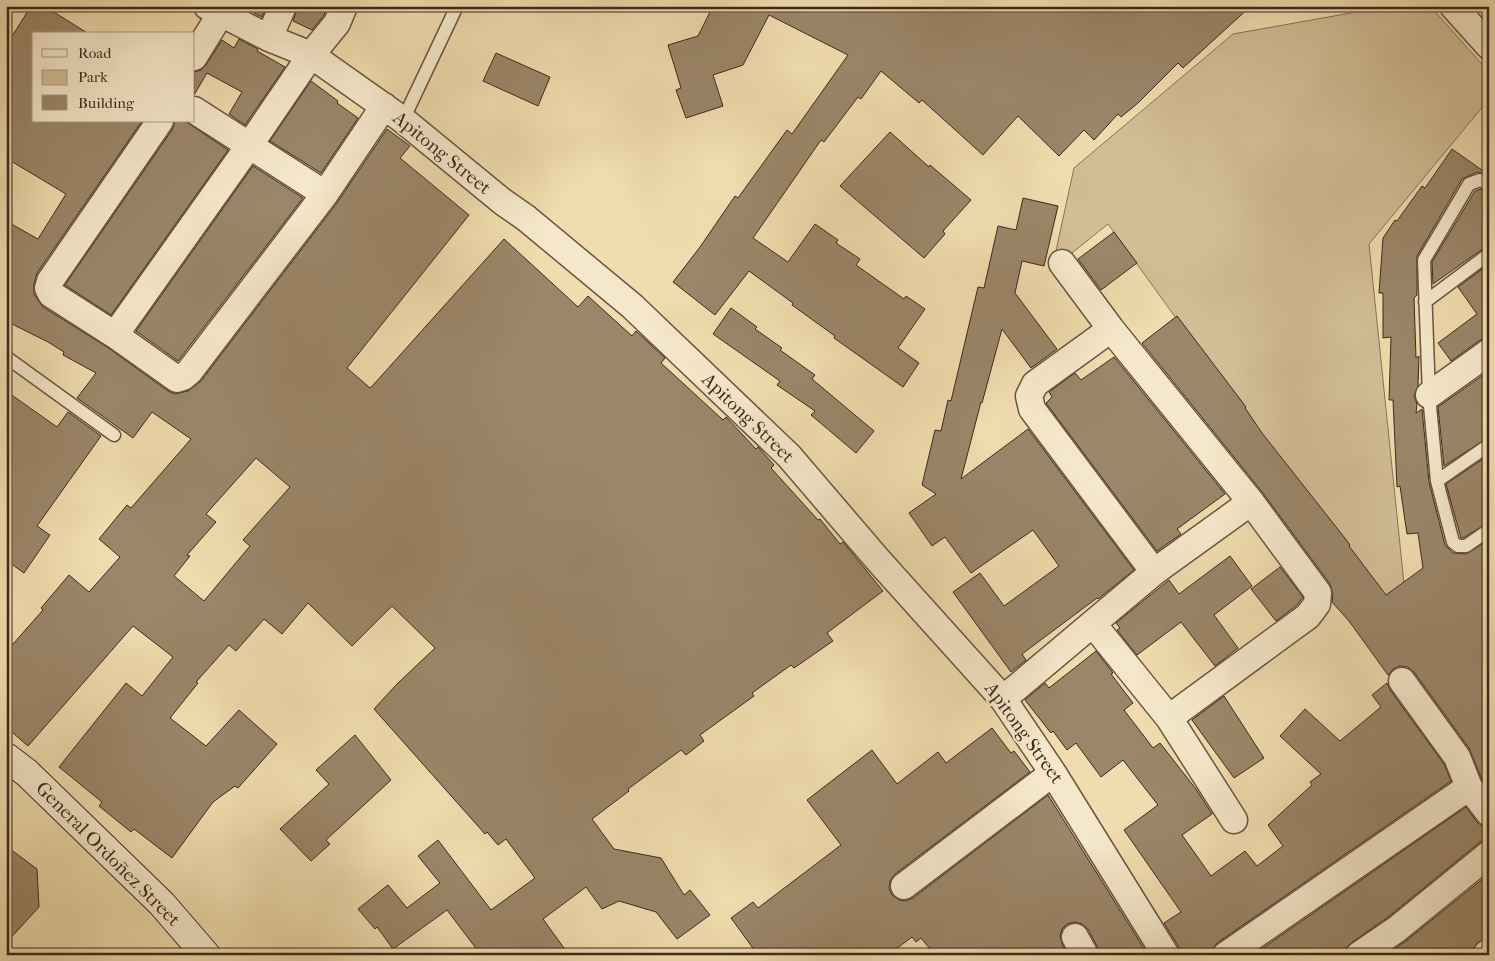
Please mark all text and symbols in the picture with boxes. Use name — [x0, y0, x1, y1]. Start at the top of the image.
legend — [32, 32, 195, 122]
text: Road — [78, 44, 112, 62]
text: Park — [78, 68, 108, 86]
text: Building — [78, 94, 135, 112]
street label: Apitong Street — [388, 106, 496, 199]
street label: Apitong Street — [697, 368, 799, 468]
street label: Apitong Street — [979, 677, 1068, 788]
street label: General Ordoñez Street — [31, 777, 185, 931]

